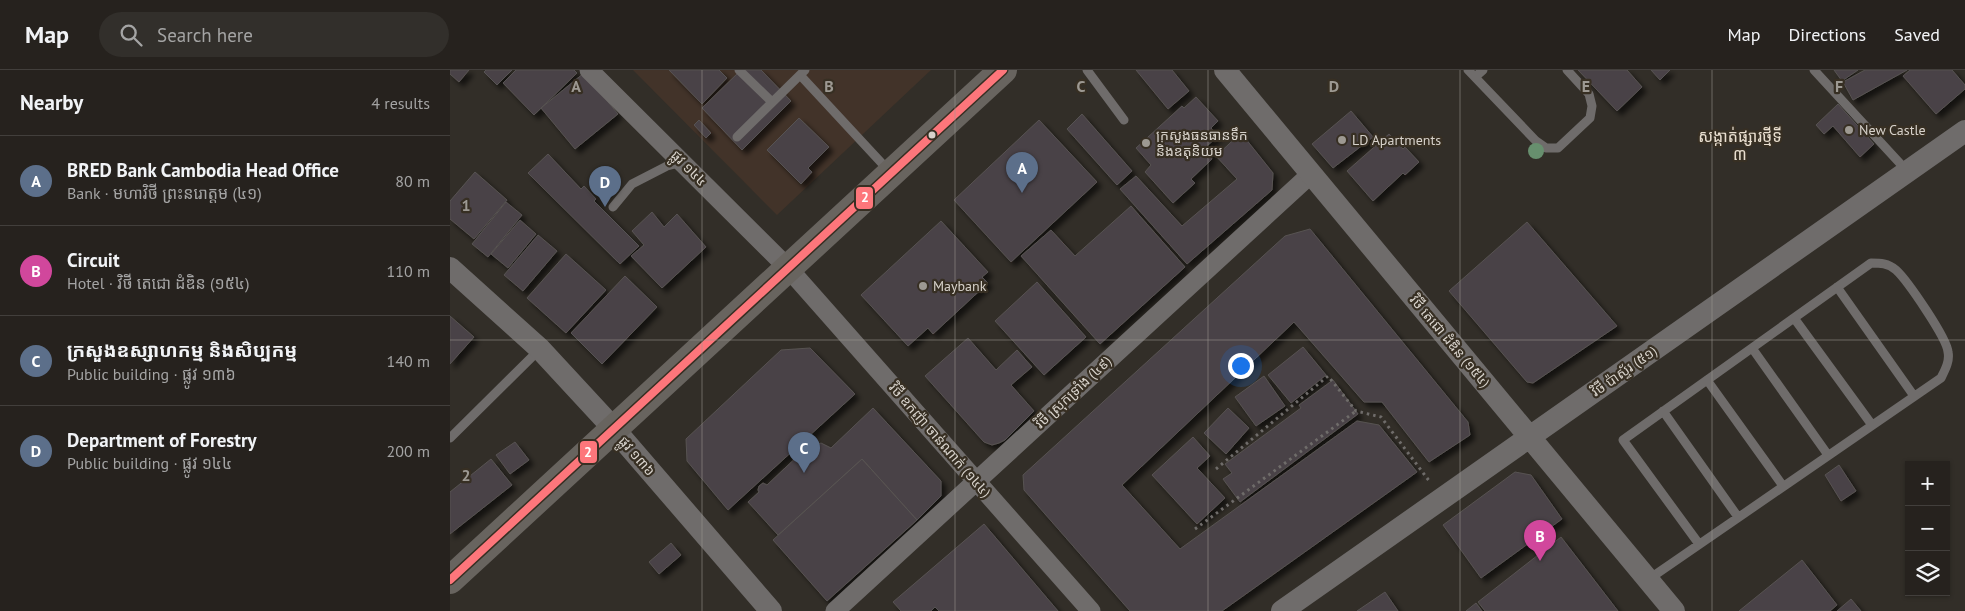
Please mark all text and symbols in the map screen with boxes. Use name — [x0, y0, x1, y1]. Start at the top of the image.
search box — [99, 12, 449, 57]
text: Map — [25, 19, 69, 50]
icon: search — [117, 21, 145, 49]
text: Search here — [157, 23, 253, 47]
text: Map — [1728, 23, 1760, 46]
text: Directions — [1788, 23, 1866, 46]
text: Saved — [1894, 23, 1940, 46]
text: A — [571, 76, 581, 96]
text: B — [824, 76, 834, 96]
text: C — [1077, 76, 1086, 96]
text: D — [1329, 76, 1339, 96]
text: E — [1582, 76, 1590, 96]
text: F — [1835, 76, 1843, 96]
text: Nearby — [20, 89, 83, 116]
text: 4 results — [371, 93, 430, 113]
place label: New Castle — [1859, 121, 1926, 139]
marker: New Castle — [1843, 124, 1855, 136]
place label: ក្រសួងធនធានទឹក និងឧតុនិយម — [1156, 126, 1248, 160]
district label: សង្កាត់ផ្សារថ្មីទី ៣ — [1698, 126, 1782, 164]
unlabelled marker — [927, 130, 937, 140]
place label: LD Apartments — [1352, 131, 1441, 149]
marker: LD Apartments — [1336, 134, 1348, 146]
marker: ក្រសួងធនធានទឹក និងឧតុនិយម — [1140, 137, 1152, 149]
street label: ផ្លូវ ១៤៤ — [665, 146, 711, 192]
pin: A — [1006, 152, 1038, 193]
text: BRED Bank Cambodia Head Office — [67, 158, 339, 182]
pin: D — [589, 166, 621, 207]
text: A — [31, 171, 41, 191]
text: 80 m — [395, 171, 430, 191]
text: Bank · មហាវិថី ព្រះនរោត្តម (៤១) — [67, 183, 262, 203]
line badge: 2 — [855, 186, 874, 210]
text: 2 — [861, 188, 869, 206]
text: 1 — [461, 195, 471, 215]
text: Circuit — [67, 248, 120, 272]
text: B — [31, 261, 41, 281]
text: 110 m — [387, 261, 430, 281]
text: Hotel · វិថី តេជោ ដំឌិន (១៥៤) — [67, 273, 249, 293]
place label: Maybank — [933, 277, 987, 295]
marker: Maybank — [917, 280, 929, 292]
street label: វិថី តេជោ ដំឌិន (១៥៤) — [1406, 290, 1494, 391]
text: ក្រសួងឧស្សាហកម្ម និងសិប្បកម្ម — [67, 338, 297, 362]
street label: វិថី ប៉ាស្ទ័រ (៥១) — [1587, 342, 1661, 401]
text: C — [32, 351, 40, 371]
text: 140 m — [387, 351, 430, 371]
street label: វិថី ស្រុកទ្រាំង (៤៩) — [1031, 352, 1115, 433]
your location — [1228, 353, 1254, 379]
text: Public building · ផ្លូវ ១៣៦ — [67, 364, 236, 384]
street label: វិថី ឧកញ៉ា ចាន់ណាក់ (១៤៤) — [885, 378, 995, 501]
text: Department of Forestry — [67, 428, 257, 452]
street label: ផ្លូវ ១៣៦ — [612, 432, 659, 482]
pin: C — [788, 432, 820, 473]
line badge: 2 — [579, 440, 598, 464]
text: D — [31, 441, 41, 461]
text: 200 m — [387, 441, 430, 461]
text: 2 — [584, 443, 592, 461]
text: Public building · ផ្លូវ ១៤៤ — [67, 453, 232, 473]
map controls — [1905, 461, 1950, 596]
button: + — [1905, 461, 1950, 506]
text: 2 — [461, 465, 471, 485]
button: − — [1905, 506, 1950, 551]
pin: B — [1524, 520, 1556, 561]
button: layers — [1905, 551, 1950, 596]

